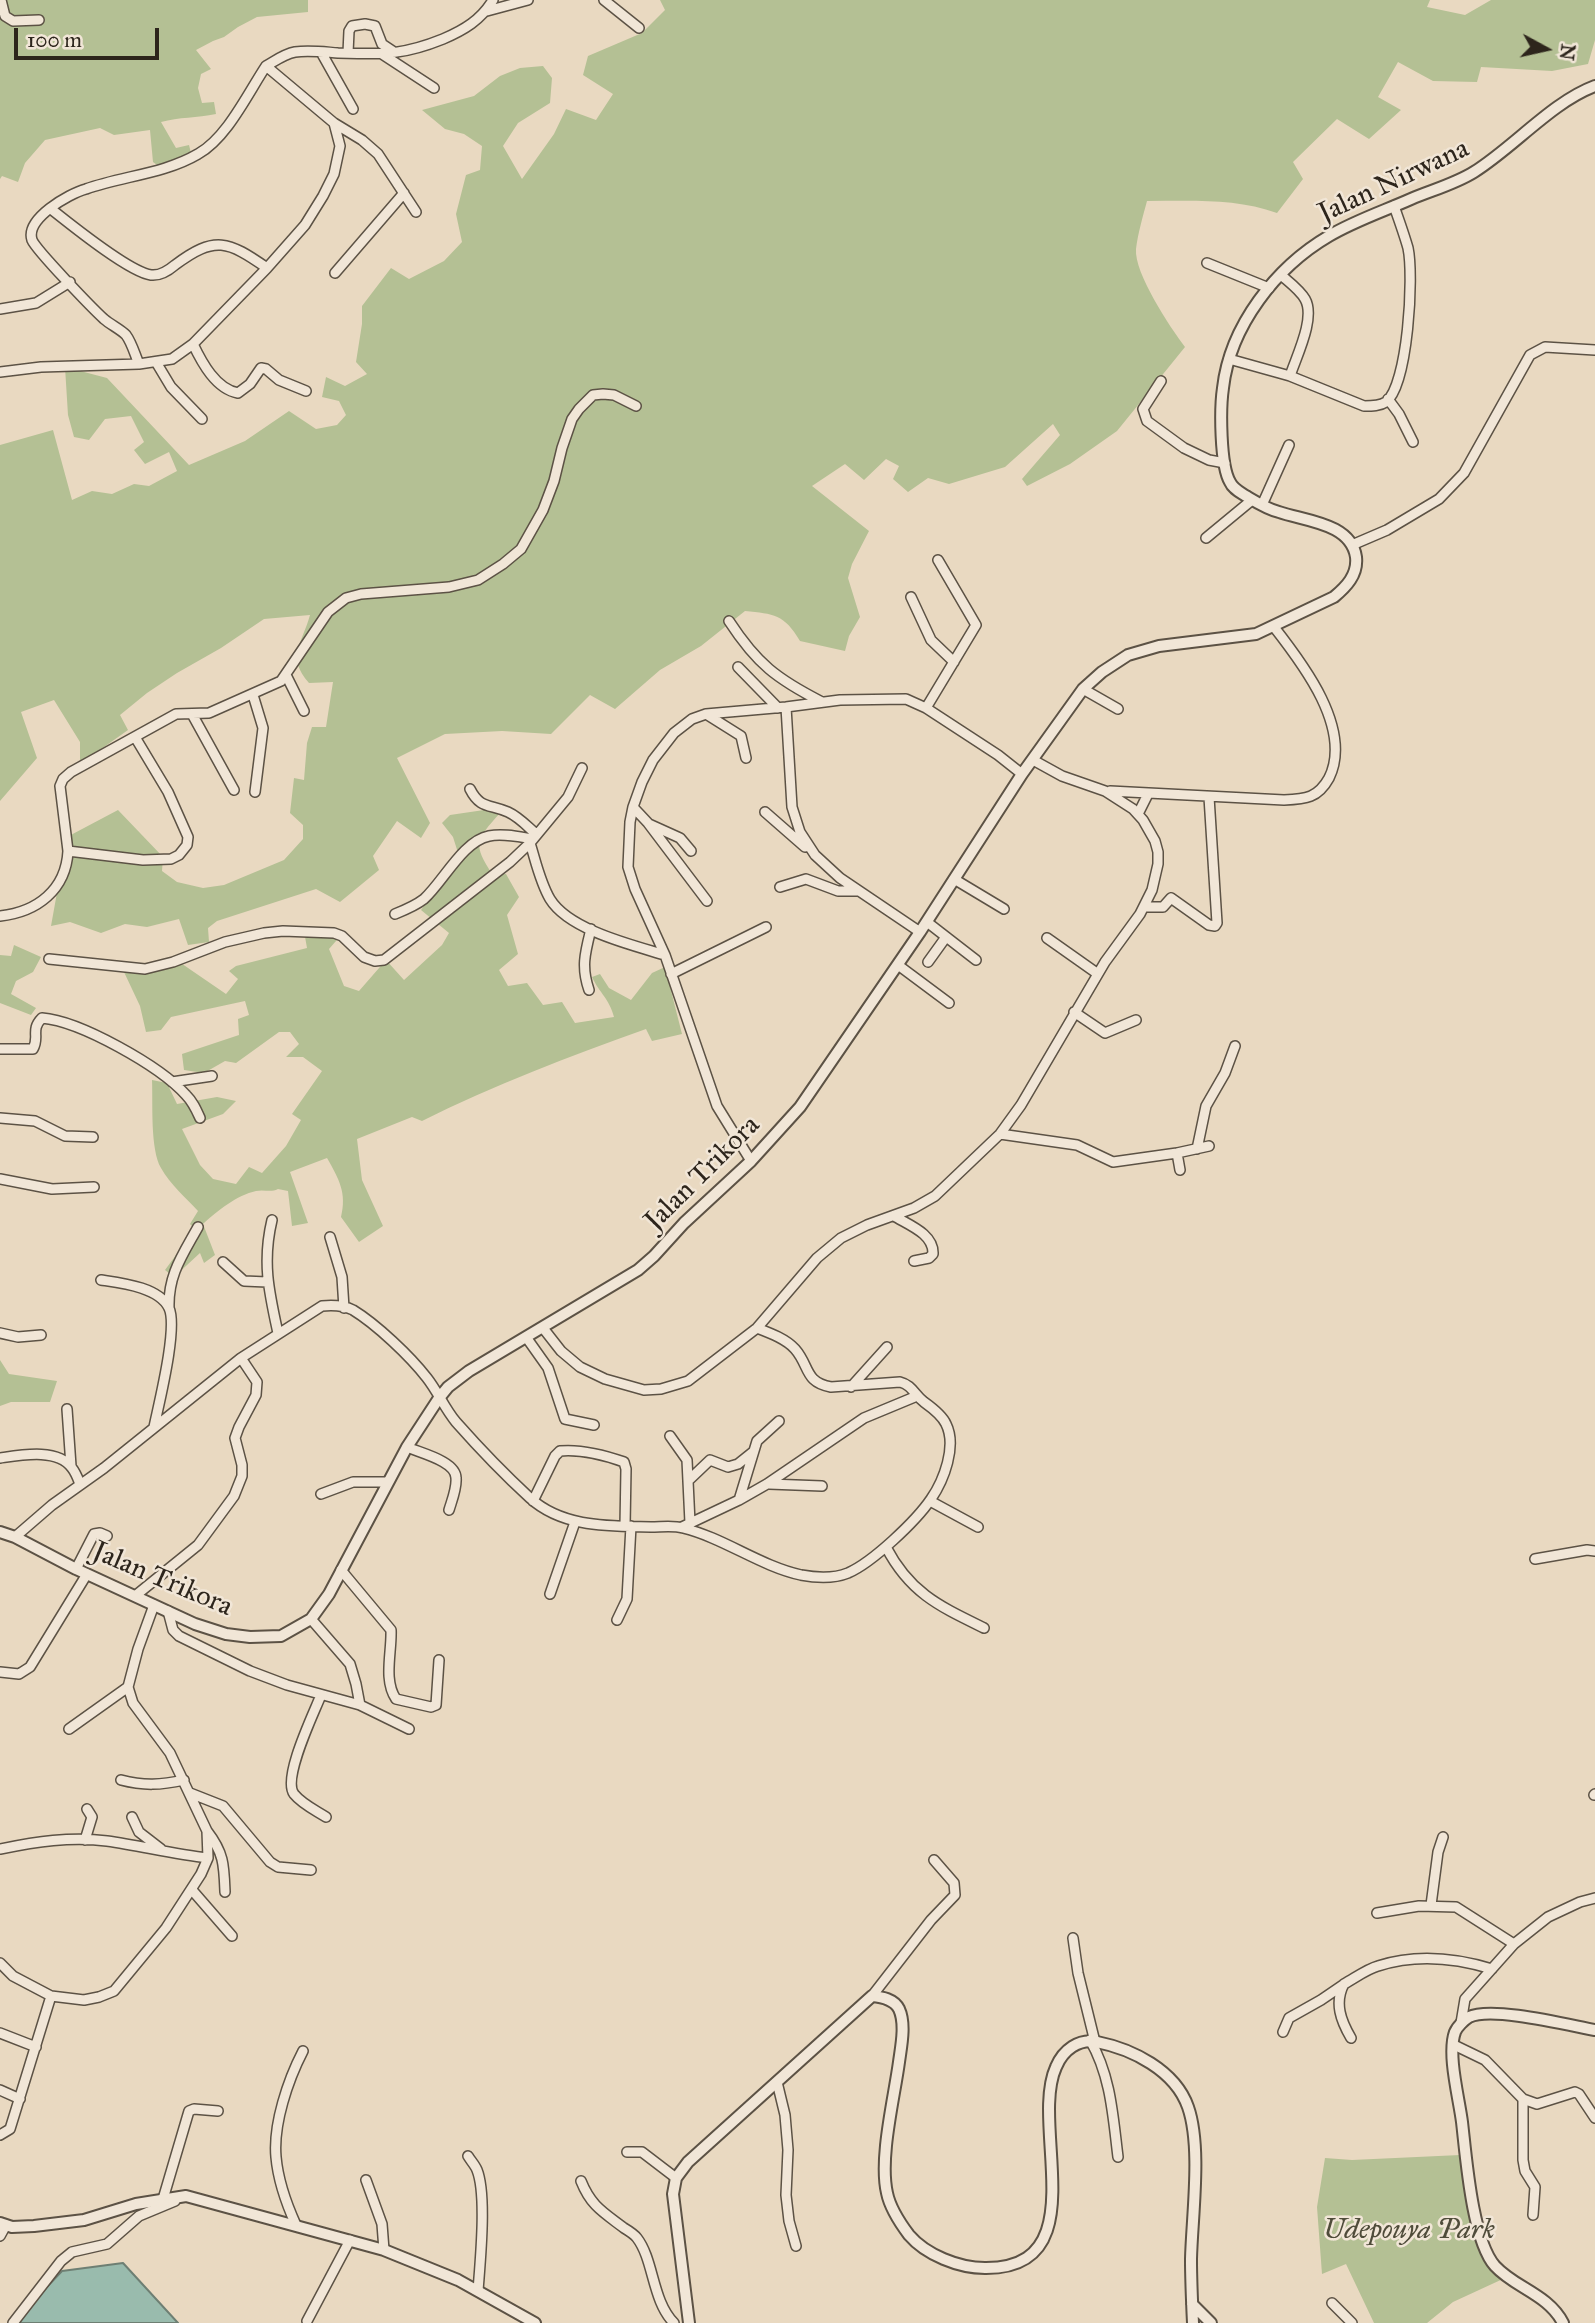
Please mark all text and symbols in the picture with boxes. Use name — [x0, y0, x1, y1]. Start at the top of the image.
scale bar — [18, 14, 163, 58]
north arrow — [1511, 14, 1581, 84]
text: 100 m — [27, 27, 82, 53]
text: N — [1555, 42, 1580, 62]
street label: Jalan Nirwana — [1313, 133, 1475, 231]
street label: Jalan Trikora — [638, 1109, 768, 1239]
street label: Jalan Trikora — [87, 1535, 237, 1625]
park label: Udepouya Park — [1323, 2214, 1495, 2248]

